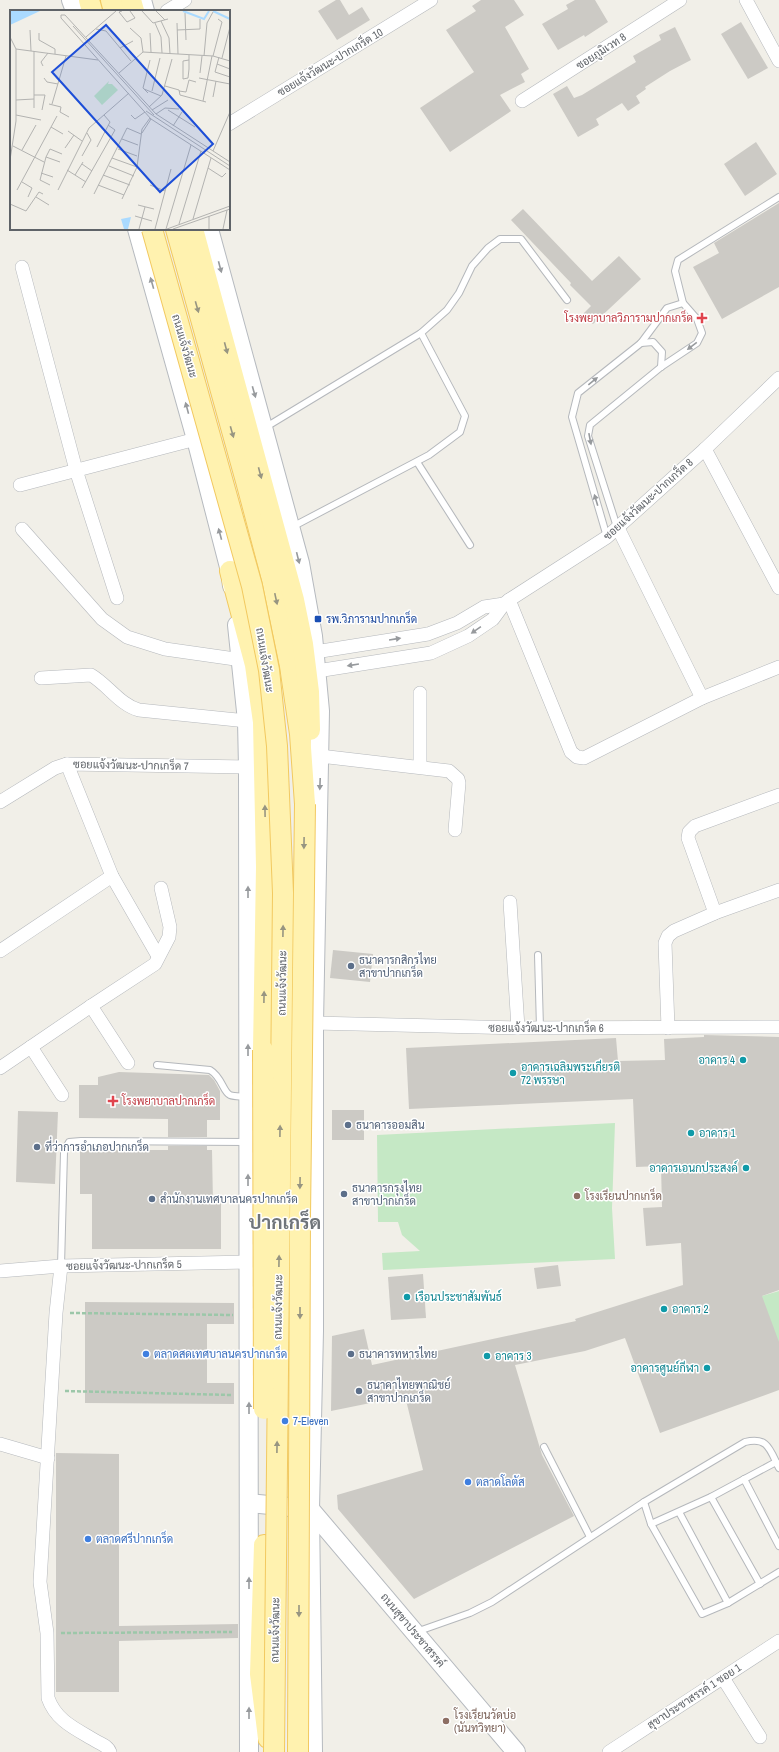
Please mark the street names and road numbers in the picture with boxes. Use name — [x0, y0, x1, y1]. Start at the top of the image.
street label: ซอยแจ้งวัฒนะ-ปากเกร็ด 10 — [274, 23, 385, 99]
street label: ซอยภูมิเวท 8 — [573, 30, 629, 73]
street label: ถนนแจ้งวัฒนะ — [169, 313, 201, 380]
street label: ซอยแจ้งวัฒนะ-ปากเกร็ด 8 — [599, 454, 696, 543]
street label: ถนนแจ้งวัฒนะ — [253, 627, 277, 694]
street label: ซอยแจ้งวัฒนะ-ปากเกร็ด 7 — [73, 755, 189, 773]
street label: ถนนแจ้งวัฒนะ — [274, 950, 290, 1016]
street label: ซอยแจ้งวัฒนะ-ปากเกร็ด 6 — [488, 1019, 604, 1035]
street label: ซอยแจ้งวัฒนะ-ปากเกร็ด 5 — [66, 1255, 182, 1273]
street label: ถนนแจ้งวัฒนะ — [270, 1274, 286, 1340]
street label: ถนนสุขาประชาสรรค์ — [376, 1589, 449, 1671]
street label: ถนนแจ้งวัฒนะ — [267, 1597, 283, 1663]
street label: สุขาประชาสรรค์ 1 ซอย 1 — [644, 1659, 745, 1733]

